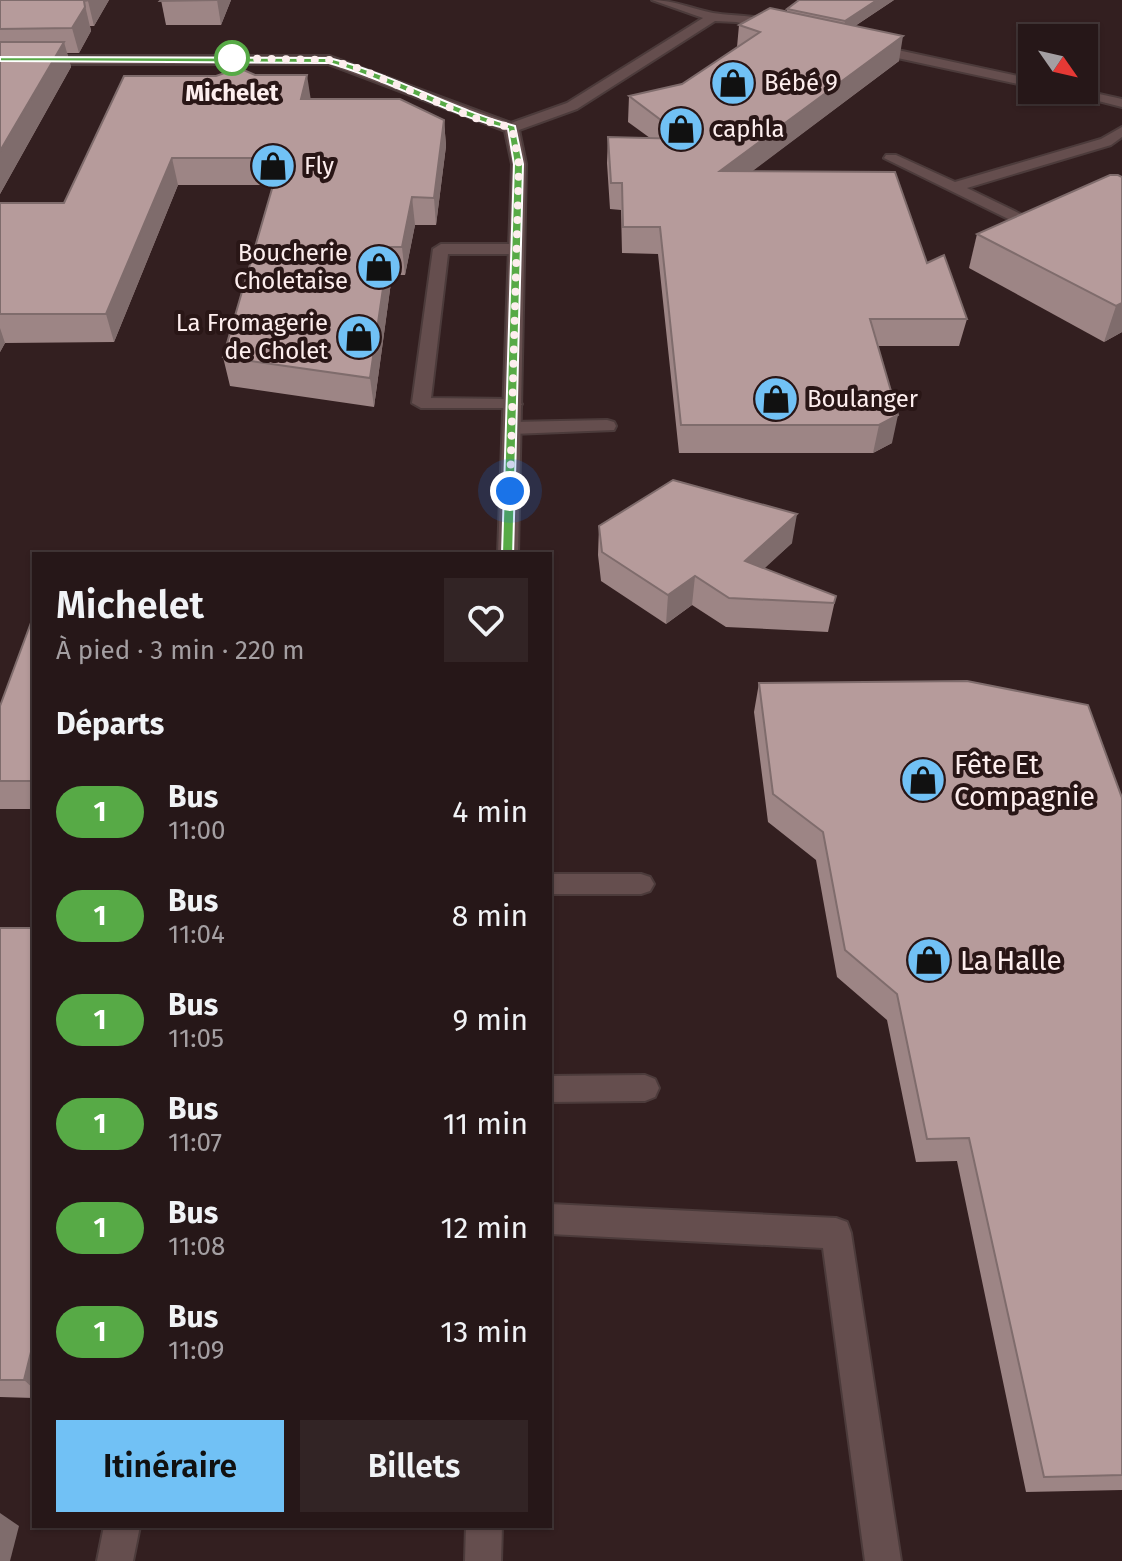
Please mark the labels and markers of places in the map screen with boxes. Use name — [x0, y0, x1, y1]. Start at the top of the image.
marker: Michelet — [215, 41, 249, 75]
shop icon: Bébé 9 — [709, 59, 757, 107]
place label: Bébé 9 — [764, 69, 838, 97]
place label: Michelet — [185, 79, 280, 107]
shop icon: caphla — [657, 105, 705, 153]
place label: caphla — [712, 115, 785, 143]
shop icon: Fly — [249, 142, 297, 190]
place label: Fly — [304, 152, 334, 180]
place label: Boucherie Choletaise — [234, 239, 348, 295]
shop icon: Boucherie Choletaise — [355, 243, 403, 291]
place label: La Fromagerie de Cholet — [176, 309, 328, 365]
shop icon: La Fromagerie de Cholet — [335, 313, 383, 361]
shop icon: Boulanger — [752, 375, 800, 423]
place label: Boulanger — [807, 385, 919, 413]
place label: Fête Et Compagnie — [954, 748, 1095, 813]
shop icon: Fête Et Compagnie — [899, 756, 947, 804]
shop icon: La Halle — [905, 936, 953, 984]
place label: La Halle — [960, 944, 1062, 977]

